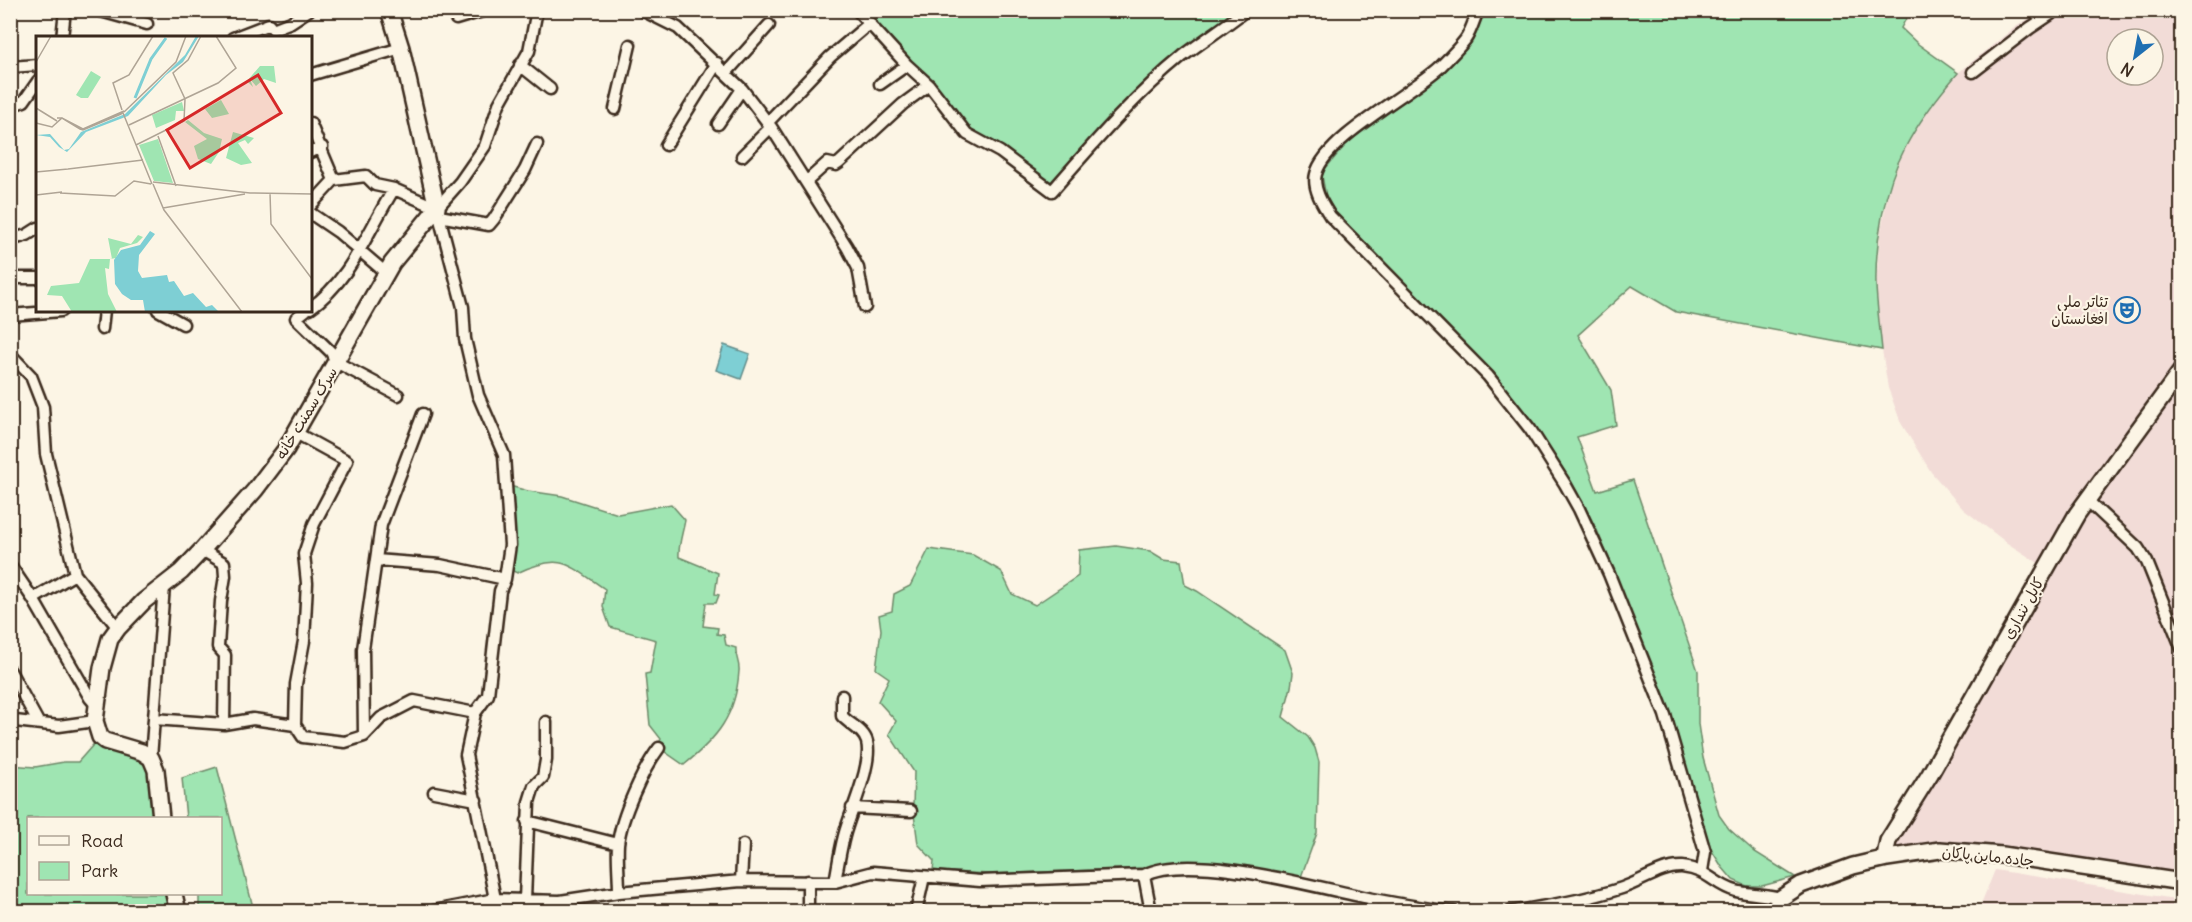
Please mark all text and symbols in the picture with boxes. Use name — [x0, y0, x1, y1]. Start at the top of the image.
north arrow — [2105, 27, 2165, 87]
inset map — [36, 36, 312, 312]
text: N — [2117, 58, 2137, 81]
place label: تئاتر ملی افغانستان — [2051, 292, 2109, 328]
theatre icon: تئاتر ملی افغانستان — [2112, 295, 2142, 325]
street label: سرک سمنت خانه — [271, 363, 341, 463]
street label: کابل ننداری — [1998, 574, 2048, 642]
legend — [27, 817, 222, 895]
text: Road — [81, 829, 124, 852]
street label: جاده ماین پاکان — [1941, 842, 2035, 871]
text: Park — [81, 859, 118, 882]

